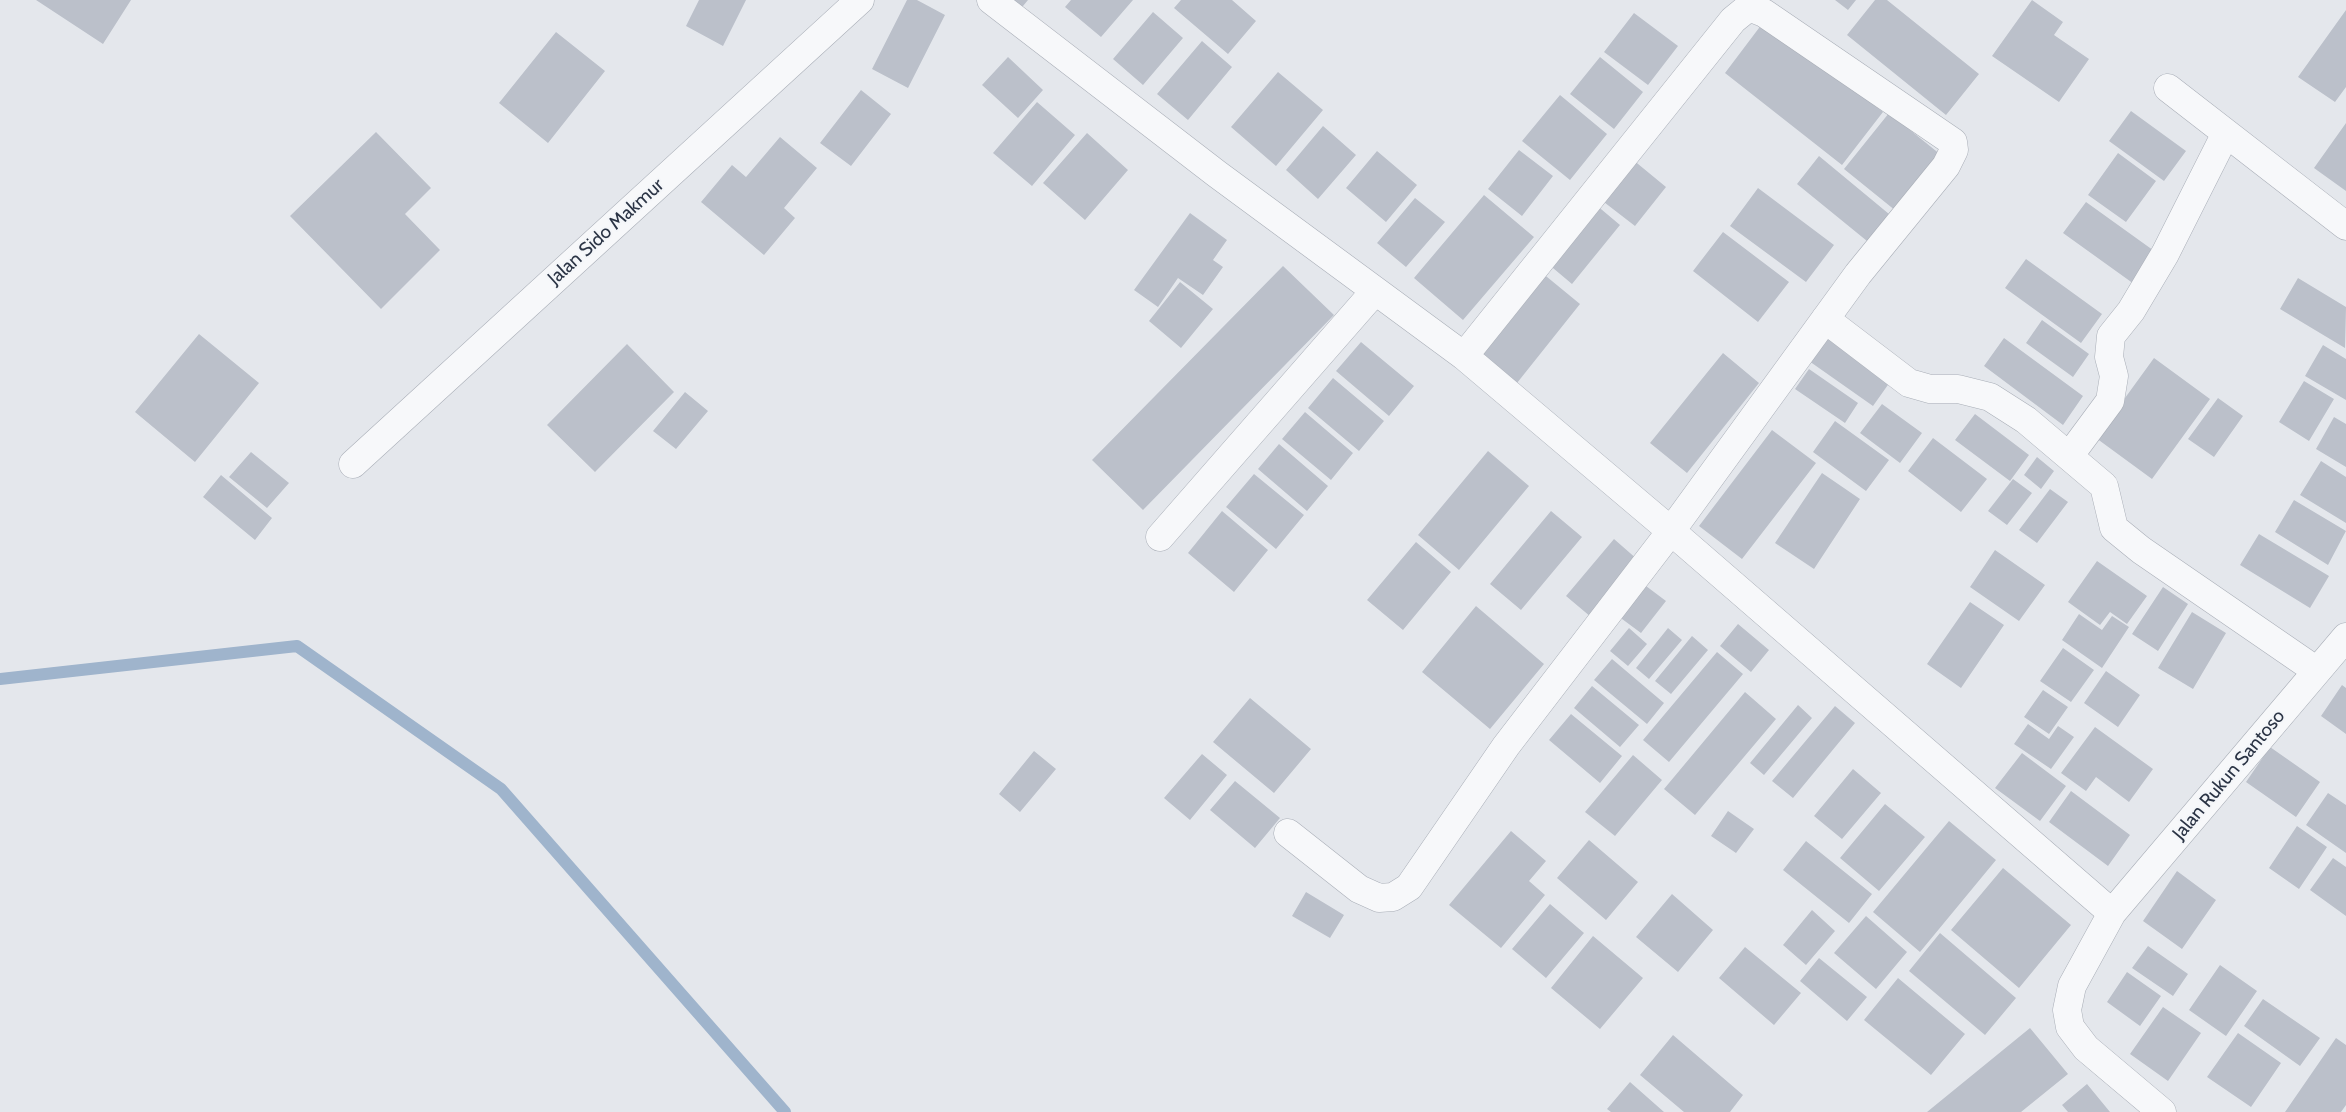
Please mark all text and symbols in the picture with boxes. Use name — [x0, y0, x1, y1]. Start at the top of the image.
street label: Jalan Sido Makmur — [543, 174, 669, 290]
street label: Jalan Rukun Santoso — [2168, 705, 2290, 845]

